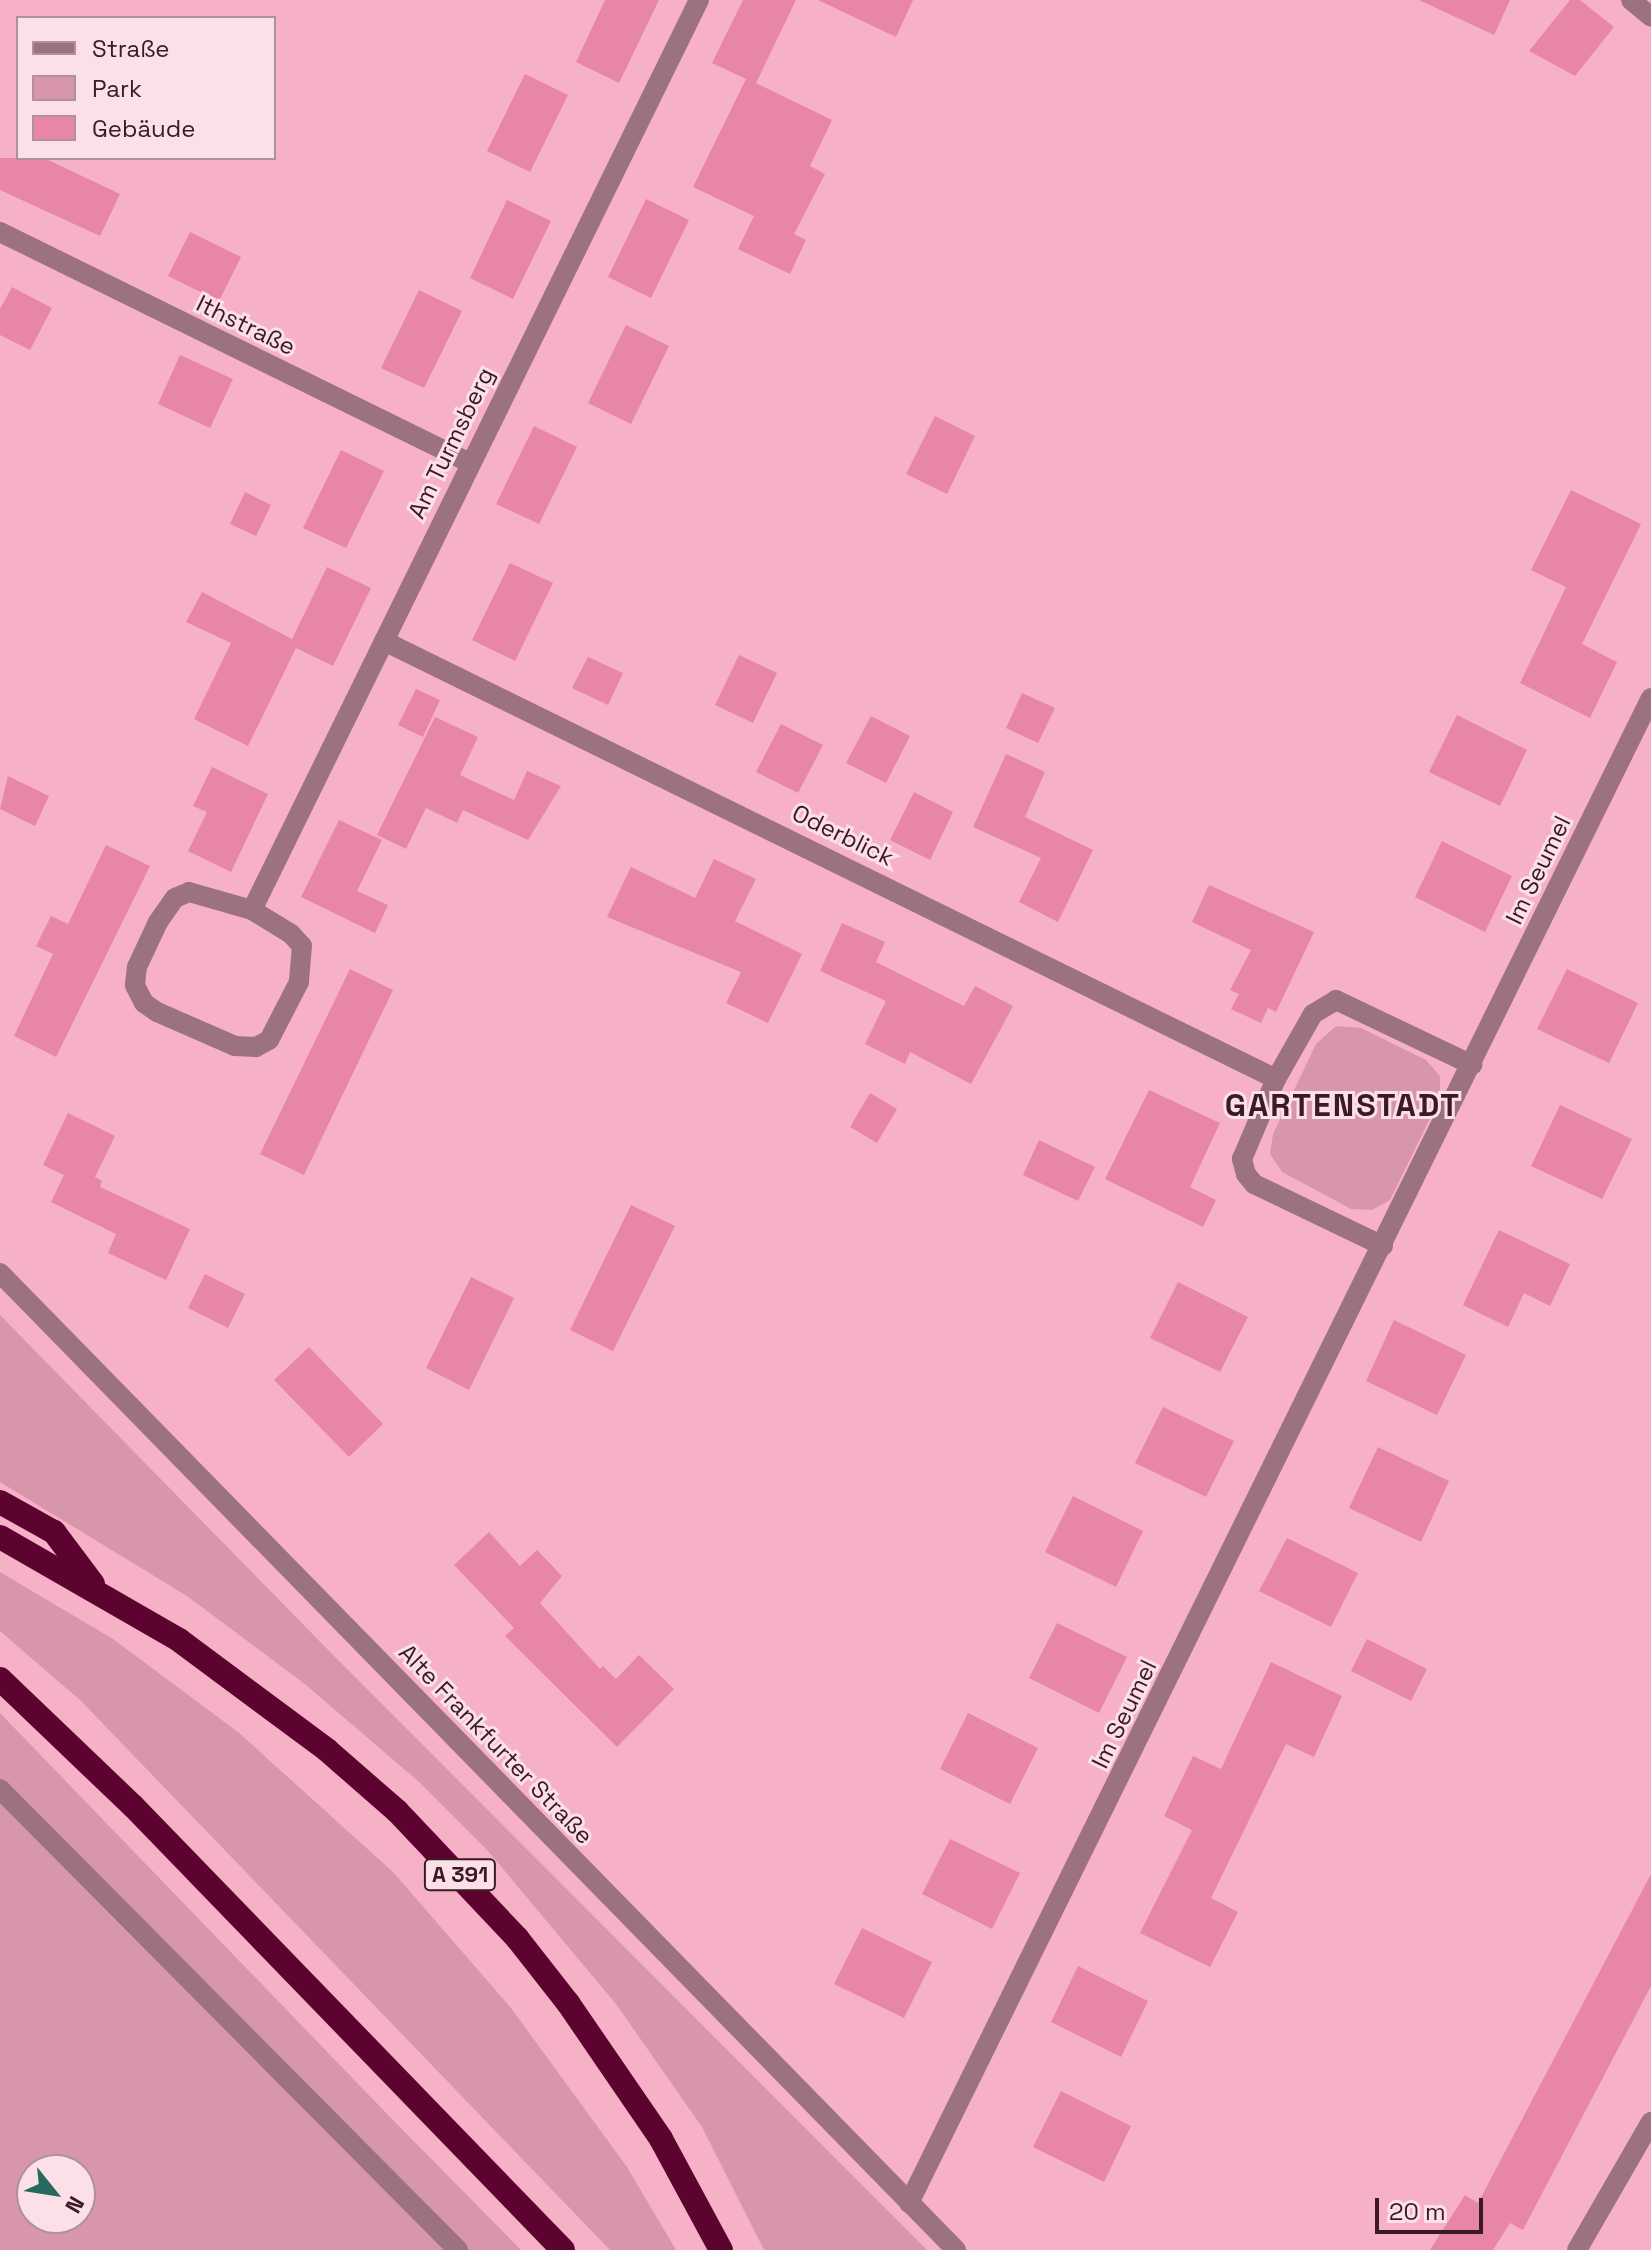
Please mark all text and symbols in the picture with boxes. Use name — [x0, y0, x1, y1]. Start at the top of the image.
legend — [16, 16, 276, 160]
text: Straße — [92, 33, 169, 64]
text: Park — [92, 73, 142, 104]
text: Gebäude — [92, 113, 195, 144]
street label: Ithstraße — [192, 289, 300, 361]
street label: Am Turmsberg — [402, 363, 500, 523]
street label: Oderblick — [788, 798, 898, 872]
street label: Im Seumel — [1499, 811, 1577, 929]
district label: GARTENSTADT — [1225, 1086, 1461, 1124]
street label: Alte Frankfurter Straße — [393, 1638, 599, 1850]
street label: Im Seumel — [1085, 1655, 1163, 1773]
road number: A 391 — [422, 1857, 498, 1893]
north arrow — [16, 2154, 96, 2234]
scale bar — [1379, 2182, 1487, 2232]
text: N — [59, 2192, 91, 2218]
text: 20 m — [1389, 2196, 1446, 2227]

